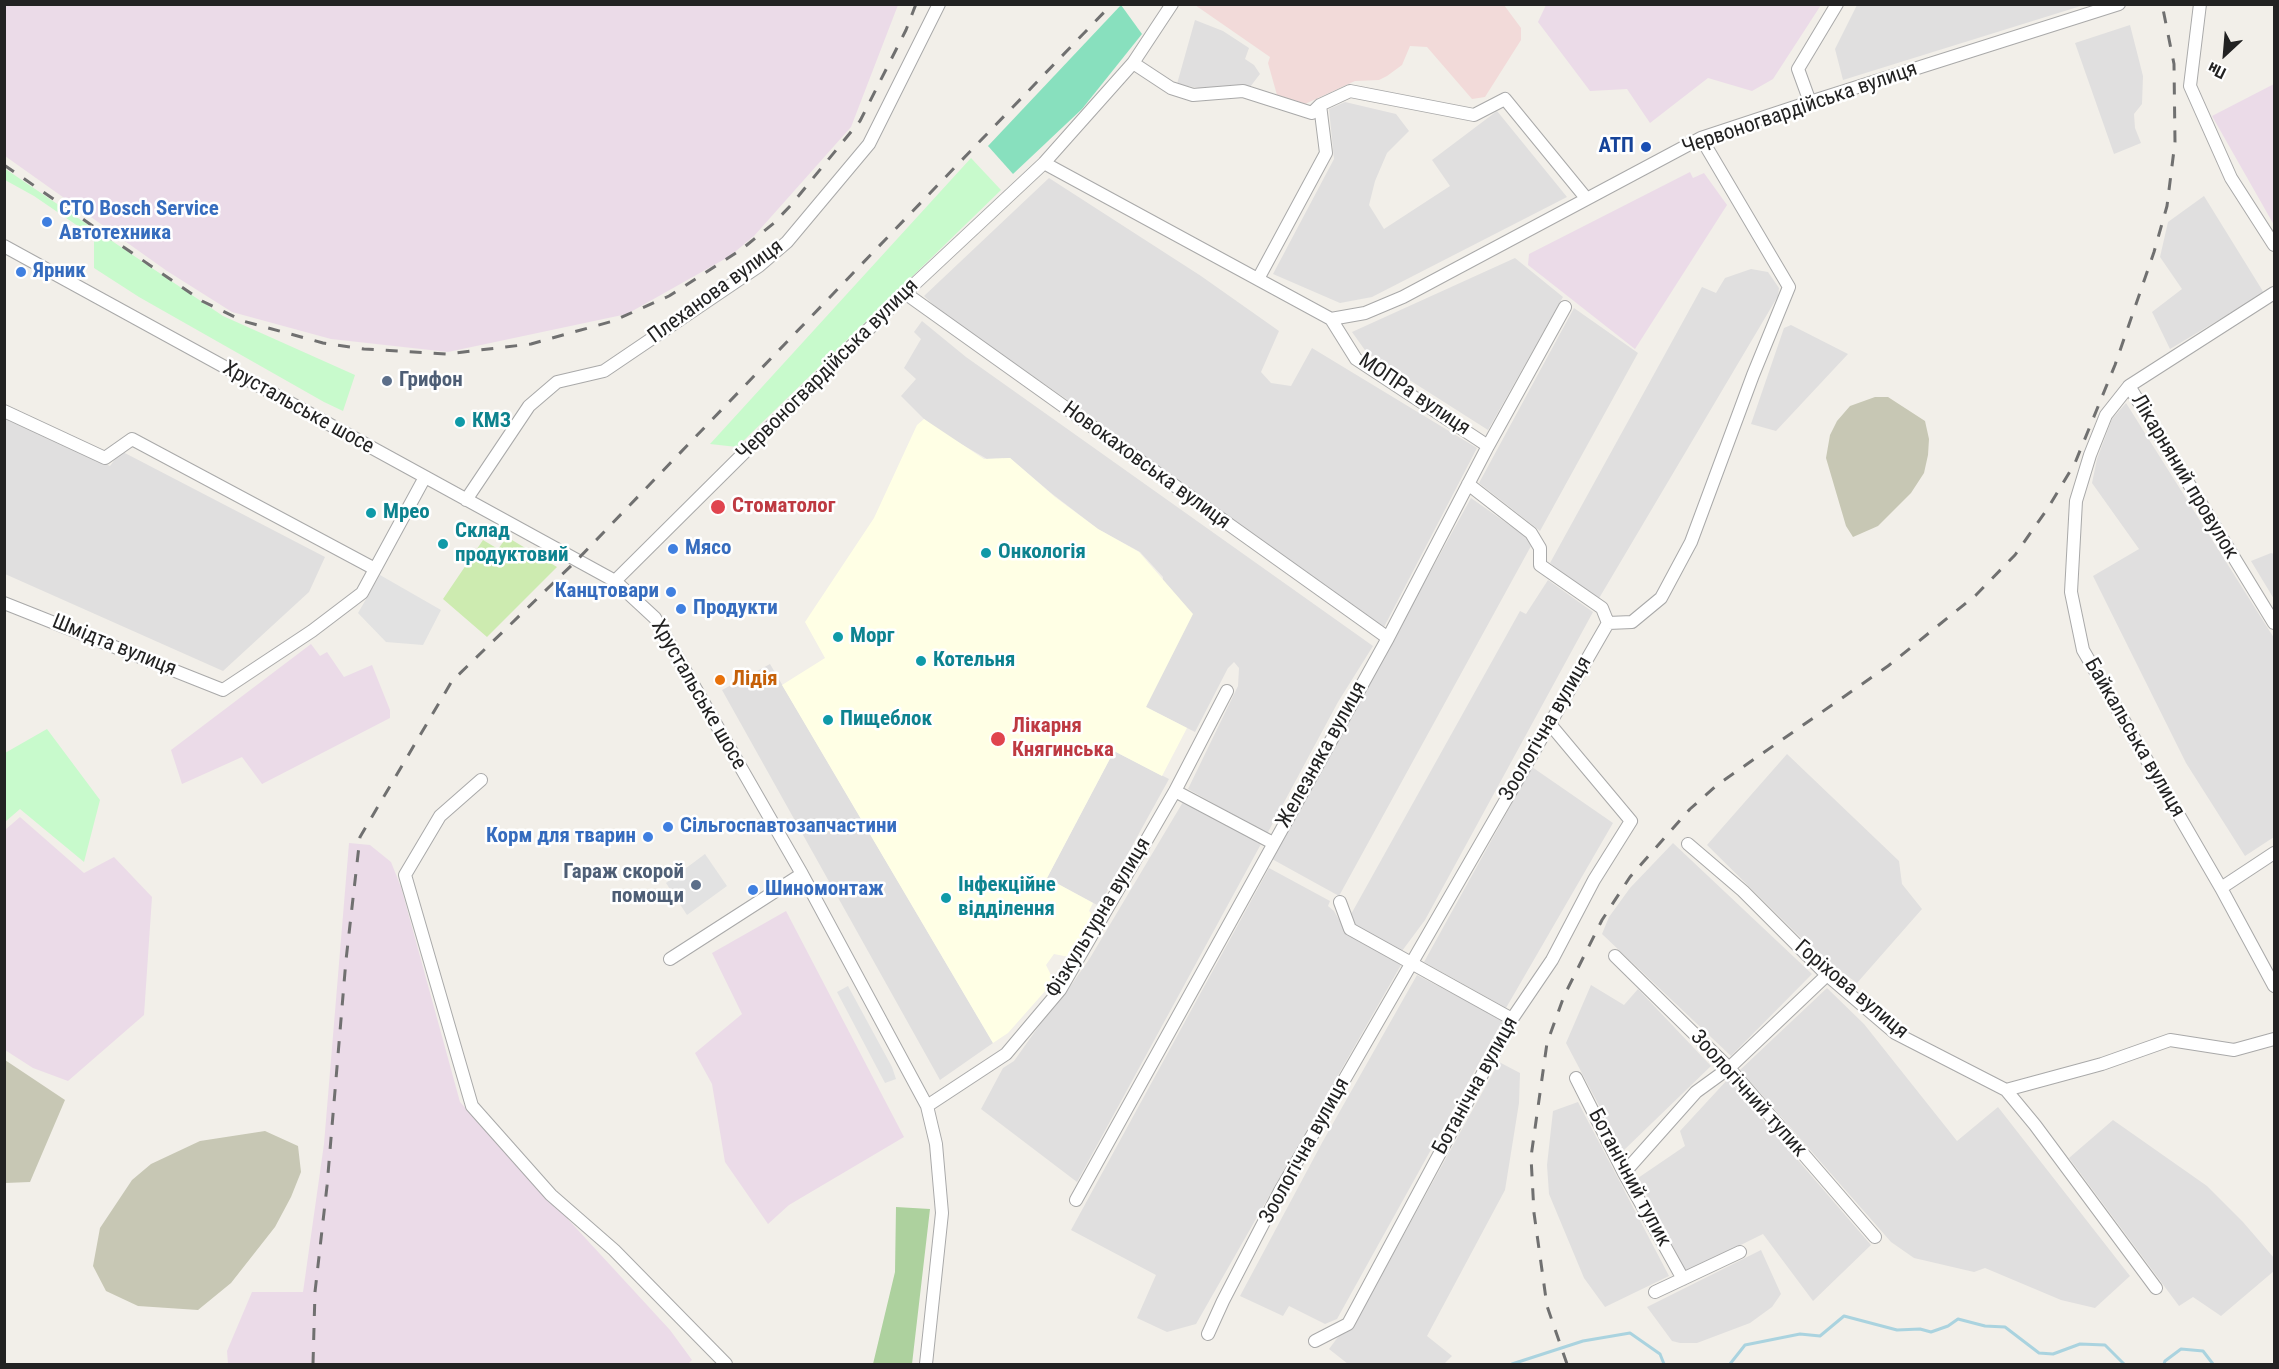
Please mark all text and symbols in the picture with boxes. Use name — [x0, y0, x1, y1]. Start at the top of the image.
north arrow — [2195, 24, 2255, 84]
street label: Червоногвардійська вулиця — [1679, 57, 1921, 161]
text: Пн — [2205, 58, 2229, 83]
place label: АТП — [1598, 134, 1634, 160]
marker: АТП — [1639, 140, 1653, 154]
place label: СТО Bosch Service Автотехника — [59, 197, 219, 247]
marker: СТО Bosch Service Автотехника — [40, 215, 54, 229]
street label: Плеханова вулиця — [643, 234, 789, 350]
place label: Ярник — [33, 259, 86, 285]
marker: Ярник — [14, 265, 28, 279]
street label: Червоногвардійська вулиця — [732, 274, 924, 466]
street label: МОПРа вулиця — [1353, 348, 1475, 442]
street label: Хрустальське шосе — [218, 356, 378, 460]
place label: Грифон — [399, 368, 463, 394]
marker: Грифон — [380, 374, 394, 388]
street label: Лікарняний провулок — [2125, 390, 2243, 564]
street label: Новокаховська вулиця — [1057, 397, 1235, 535]
place label: КМЗ — [472, 409, 511, 435]
marker: КМЗ — [453, 415, 467, 429]
place label: Стоматолог — [732, 494, 836, 520]
marker: Стоматолог — [709, 498, 727, 516]
place label: Мрео — [383, 500, 430, 526]
marker: Мрео — [364, 506, 378, 520]
place label: Склад продуктовий — [455, 519, 569, 569]
place label: Мясо — [685, 536, 731, 562]
marker: Склад продуктовий — [436, 537, 450, 551]
place label: Онкологія — [998, 540, 1086, 566]
marker: Мясо — [666, 542, 680, 556]
marker: Онкологія — [979, 546, 993, 560]
place label: Канцтовари — [555, 579, 659, 605]
marker: Канцтовари — [664, 585, 678, 599]
place label: Продукти — [693, 596, 778, 622]
marker: Продукти — [674, 602, 688, 616]
street label: Шмідта вулиця — [48, 610, 180, 682]
street label: Хрустальське шосе — [645, 616, 751, 774]
place label: Морг — [850, 624, 895, 650]
marker: Морг — [831, 630, 845, 644]
place label: Котельня — [933, 648, 1015, 674]
street label: Зоологічна вулиця — [1494, 652, 1598, 806]
marker: Котельня — [914, 654, 928, 668]
street label: Байкальська вулиця — [2078, 654, 2190, 822]
place label: Лідія — [732, 667, 778, 693]
marker: Лідія — [713, 673, 727, 687]
street label: Железняка вулиця — [1271, 677, 1373, 833]
place label: Пищеблок — [840, 707, 932, 733]
marker: Пищеблок — [821, 713, 835, 727]
place label: Лікарня Княгинська — [1012, 714, 1114, 764]
marker: Лікарня Княгинська — [989, 730, 1007, 748]
place label: Сільгоспавтозапчастини — [680, 814, 897, 840]
marker: Сільгоспавтозапчастини — [661, 820, 675, 834]
place label: Корм для тварин — [486, 824, 636, 850]
marker: Корм для тварин — [641, 830, 655, 844]
street label: Фізкультурна вулиця — [1041, 833, 1157, 1003]
place label: Гараж скорой помощи — [563, 860, 684, 910]
place label: Інфекційне відділення — [958, 873, 1056, 923]
place label: Шиномонтаж — [765, 877, 884, 903]
marker: Гараж скорой помощи — [689, 878, 703, 892]
marker: Шиномонтаж — [746, 883, 760, 897]
marker: Інфекційне відділення — [939, 891, 953, 905]
street label: Горіхова вулиця — [1789, 935, 1913, 1045]
street label: Ботанічна вулиця — [1428, 1013, 1524, 1159]
street label: Зоологічний тупик — [1684, 1025, 1812, 1163]
street label: Зоологічна вулиця — [1255, 1074, 1355, 1228]
street label: Ботанічний тупик — [1582, 1105, 1676, 1251]

